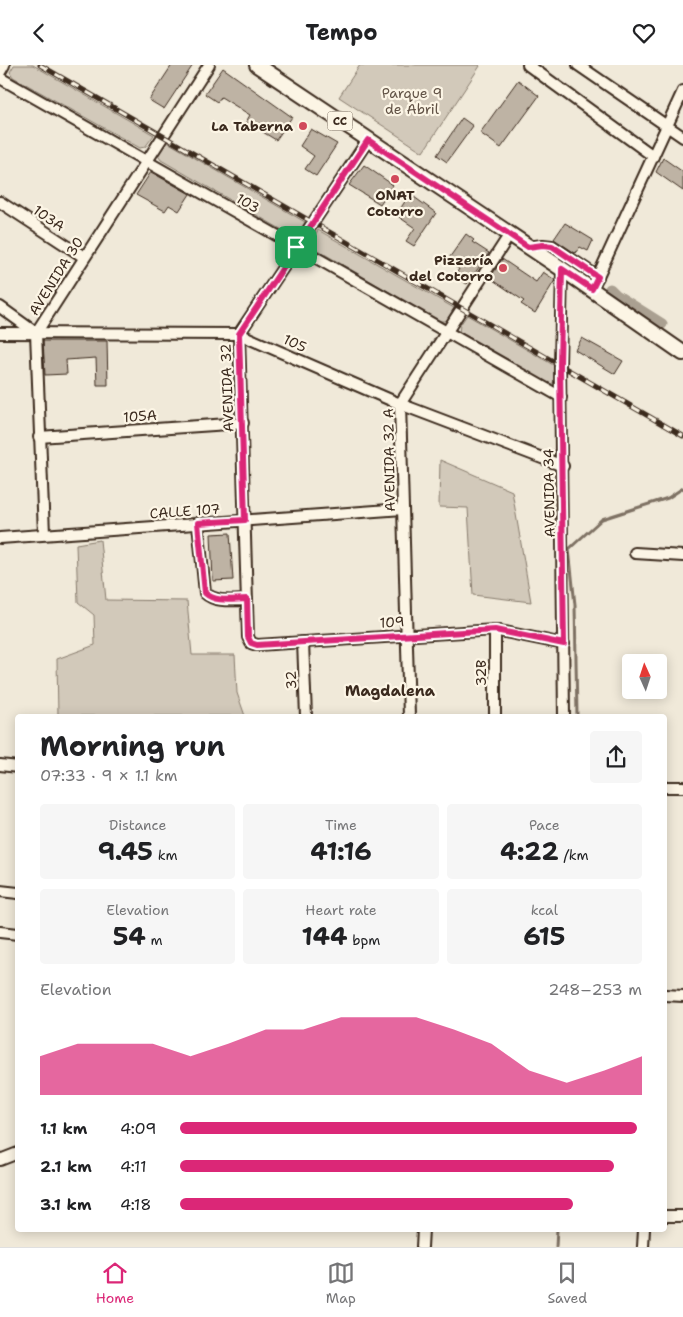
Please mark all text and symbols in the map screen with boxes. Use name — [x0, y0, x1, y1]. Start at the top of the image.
text: Tempo — [305, 18, 378, 47]
icon: back — [25, 19, 53, 47]
icon: heart — [630, 19, 658, 47]
park label: Parque 9 de Abril — [382, 84, 442, 118]
road number: CC — [328, 111, 352, 131]
place label: La Taberna — [211, 117, 293, 135]
marker: La Taberna — [297, 120, 309, 132]
marker: ONAT Cotorro — [389, 173, 401, 185]
place label: ONAT Cotorro — [367, 186, 423, 220]
street label: 103 — [233, 189, 263, 217]
street label: 103A — [30, 201, 68, 235]
pin — [275, 226, 317, 268]
street label: AVENIDA 30 — [25, 233, 87, 319]
icon: arrive — [282, 233, 310, 261]
place label: Pizzería del Cotorro — [409, 251, 493, 285]
marker: Pizzería del Cotorro — [497, 262, 509, 274]
street label: 105 — [281, 330, 309, 356]
street label: AVENIDA 32 — [216, 343, 238, 433]
street label: 105A — [122, 406, 158, 426]
street label: AVENIDA 32 A — [379, 408, 399, 512]
street label: AVENIDA 34 — [539, 448, 559, 538]
street label: CALLE 107 — [149, 500, 221, 522]
street label: 109 — [379, 612, 405, 632]
north arrow — [622, 654, 668, 699]
map controls — [622, 654, 667, 699]
street label: 32B — [472, 660, 490, 686]
street label: 32 — [282, 670, 300, 690]
district label: Magdalena — [345, 681, 436, 701]
text: Morning run — [40, 727, 225, 765]
button: share — [590, 731, 642, 783]
text: 07:33 · 9 × 1.1 km — [40, 765, 178, 786]
text: Distance — [109, 816, 166, 834]
text: Time — [325, 816, 357, 834]
text: Pace — [529, 816, 560, 834]
text: 9.45 — [98, 834, 153, 868]
text: 41:16 — [310, 834, 372, 868]
text: 4:22 — [500, 834, 559, 868]
text: km — [153, 846, 178, 864]
text: /km — [559, 846, 589, 864]
text: Elevation — [106, 901, 169, 919]
text: Heart rate — [305, 901, 377, 919]
text: kcal — [531, 901, 558, 919]
text: 54 — [113, 919, 146, 953]
text: 144 — [302, 919, 347, 953]
text: 615 — [523, 919, 565, 953]
text: m — [146, 931, 163, 949]
text: bpm — [347, 931, 380, 949]
text: Elevation — [40, 979, 112, 1000]
text: 248–253 m — [548, 979, 642, 1000]
text: 1.1 km — [40, 1118, 87, 1139]
text: 4:09 — [120, 1118, 156, 1139]
text: 2.1 km — [40, 1156, 92, 1177]
text: 4:11 — [120, 1156, 147, 1177]
text: 3.1 km — [40, 1194, 91, 1215]
text: 4:18 — [120, 1194, 151, 1215]
tab: Home — [96, 1259, 134, 1307]
tab: Map — [326, 1259, 356, 1307]
tab: Saved — [547, 1259, 587, 1307]

